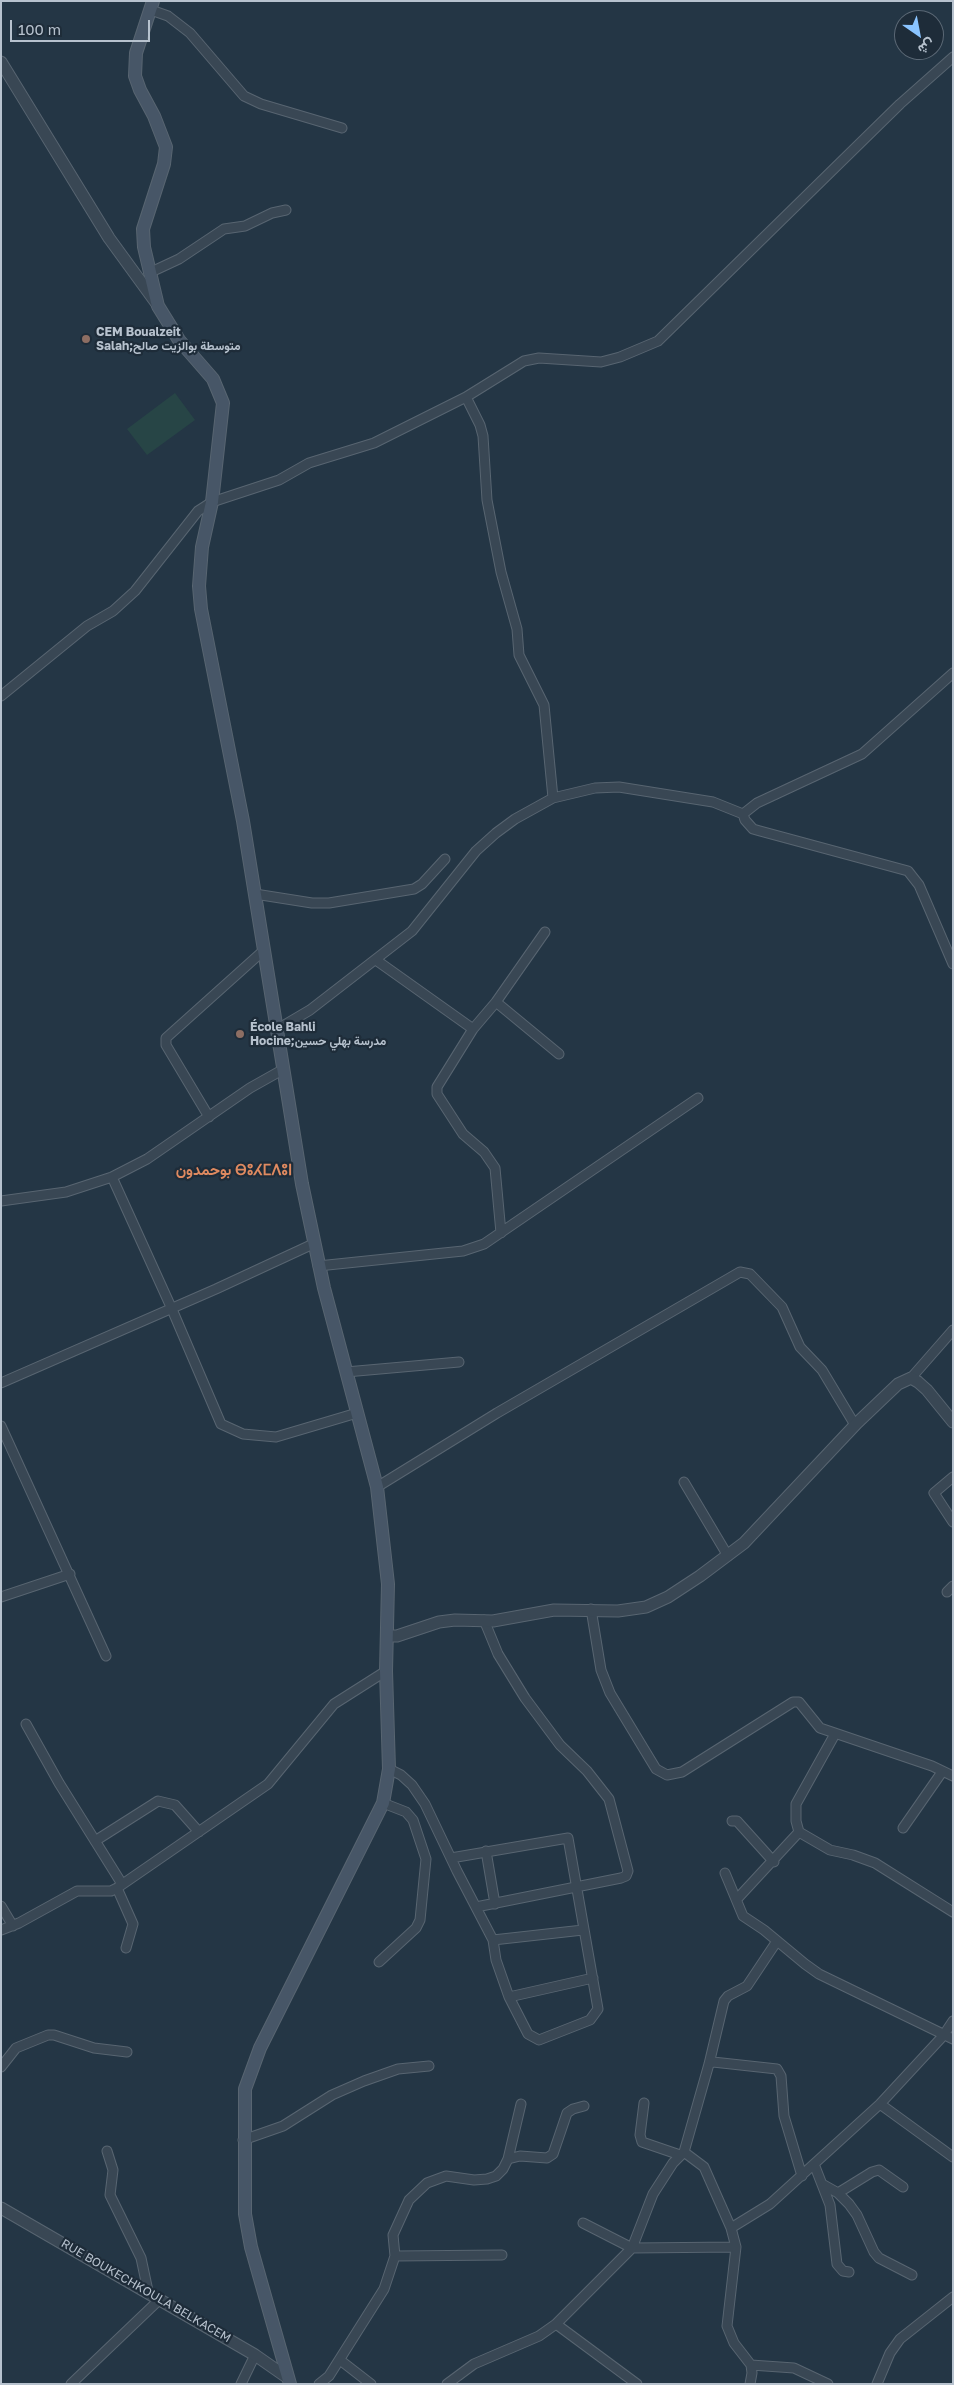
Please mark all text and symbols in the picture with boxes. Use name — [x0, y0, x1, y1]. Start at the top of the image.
scale bar — [12, 10, 152, 42]
north arrow — [894, 10, 944, 60]
text: 100 m — [18, 20, 61, 38]
text: ش — [915, 35, 939, 59]
place label: CEM Boualzeit Salah;متوسطة بوالزيت صالح — [96, 325, 241, 353]
marker: CEM Boualzeit Salah;متوسطة بوالزيت صالح — [80, 333, 92, 345]
place label: École Bahli Hocine;مدرسة بهلي حسين — [250, 1020, 386, 1048]
marker: École Bahli Hocine;مدرسة بهلي حسين — [234, 1028, 246, 1040]
district label: بوحمدون ⴱⵓⵃⵎⴷⵓⵏ — [176, 1161, 292, 1179]
street label: RUE BOUKECHKOULA BELKACEM — [58, 2236, 234, 2346]

